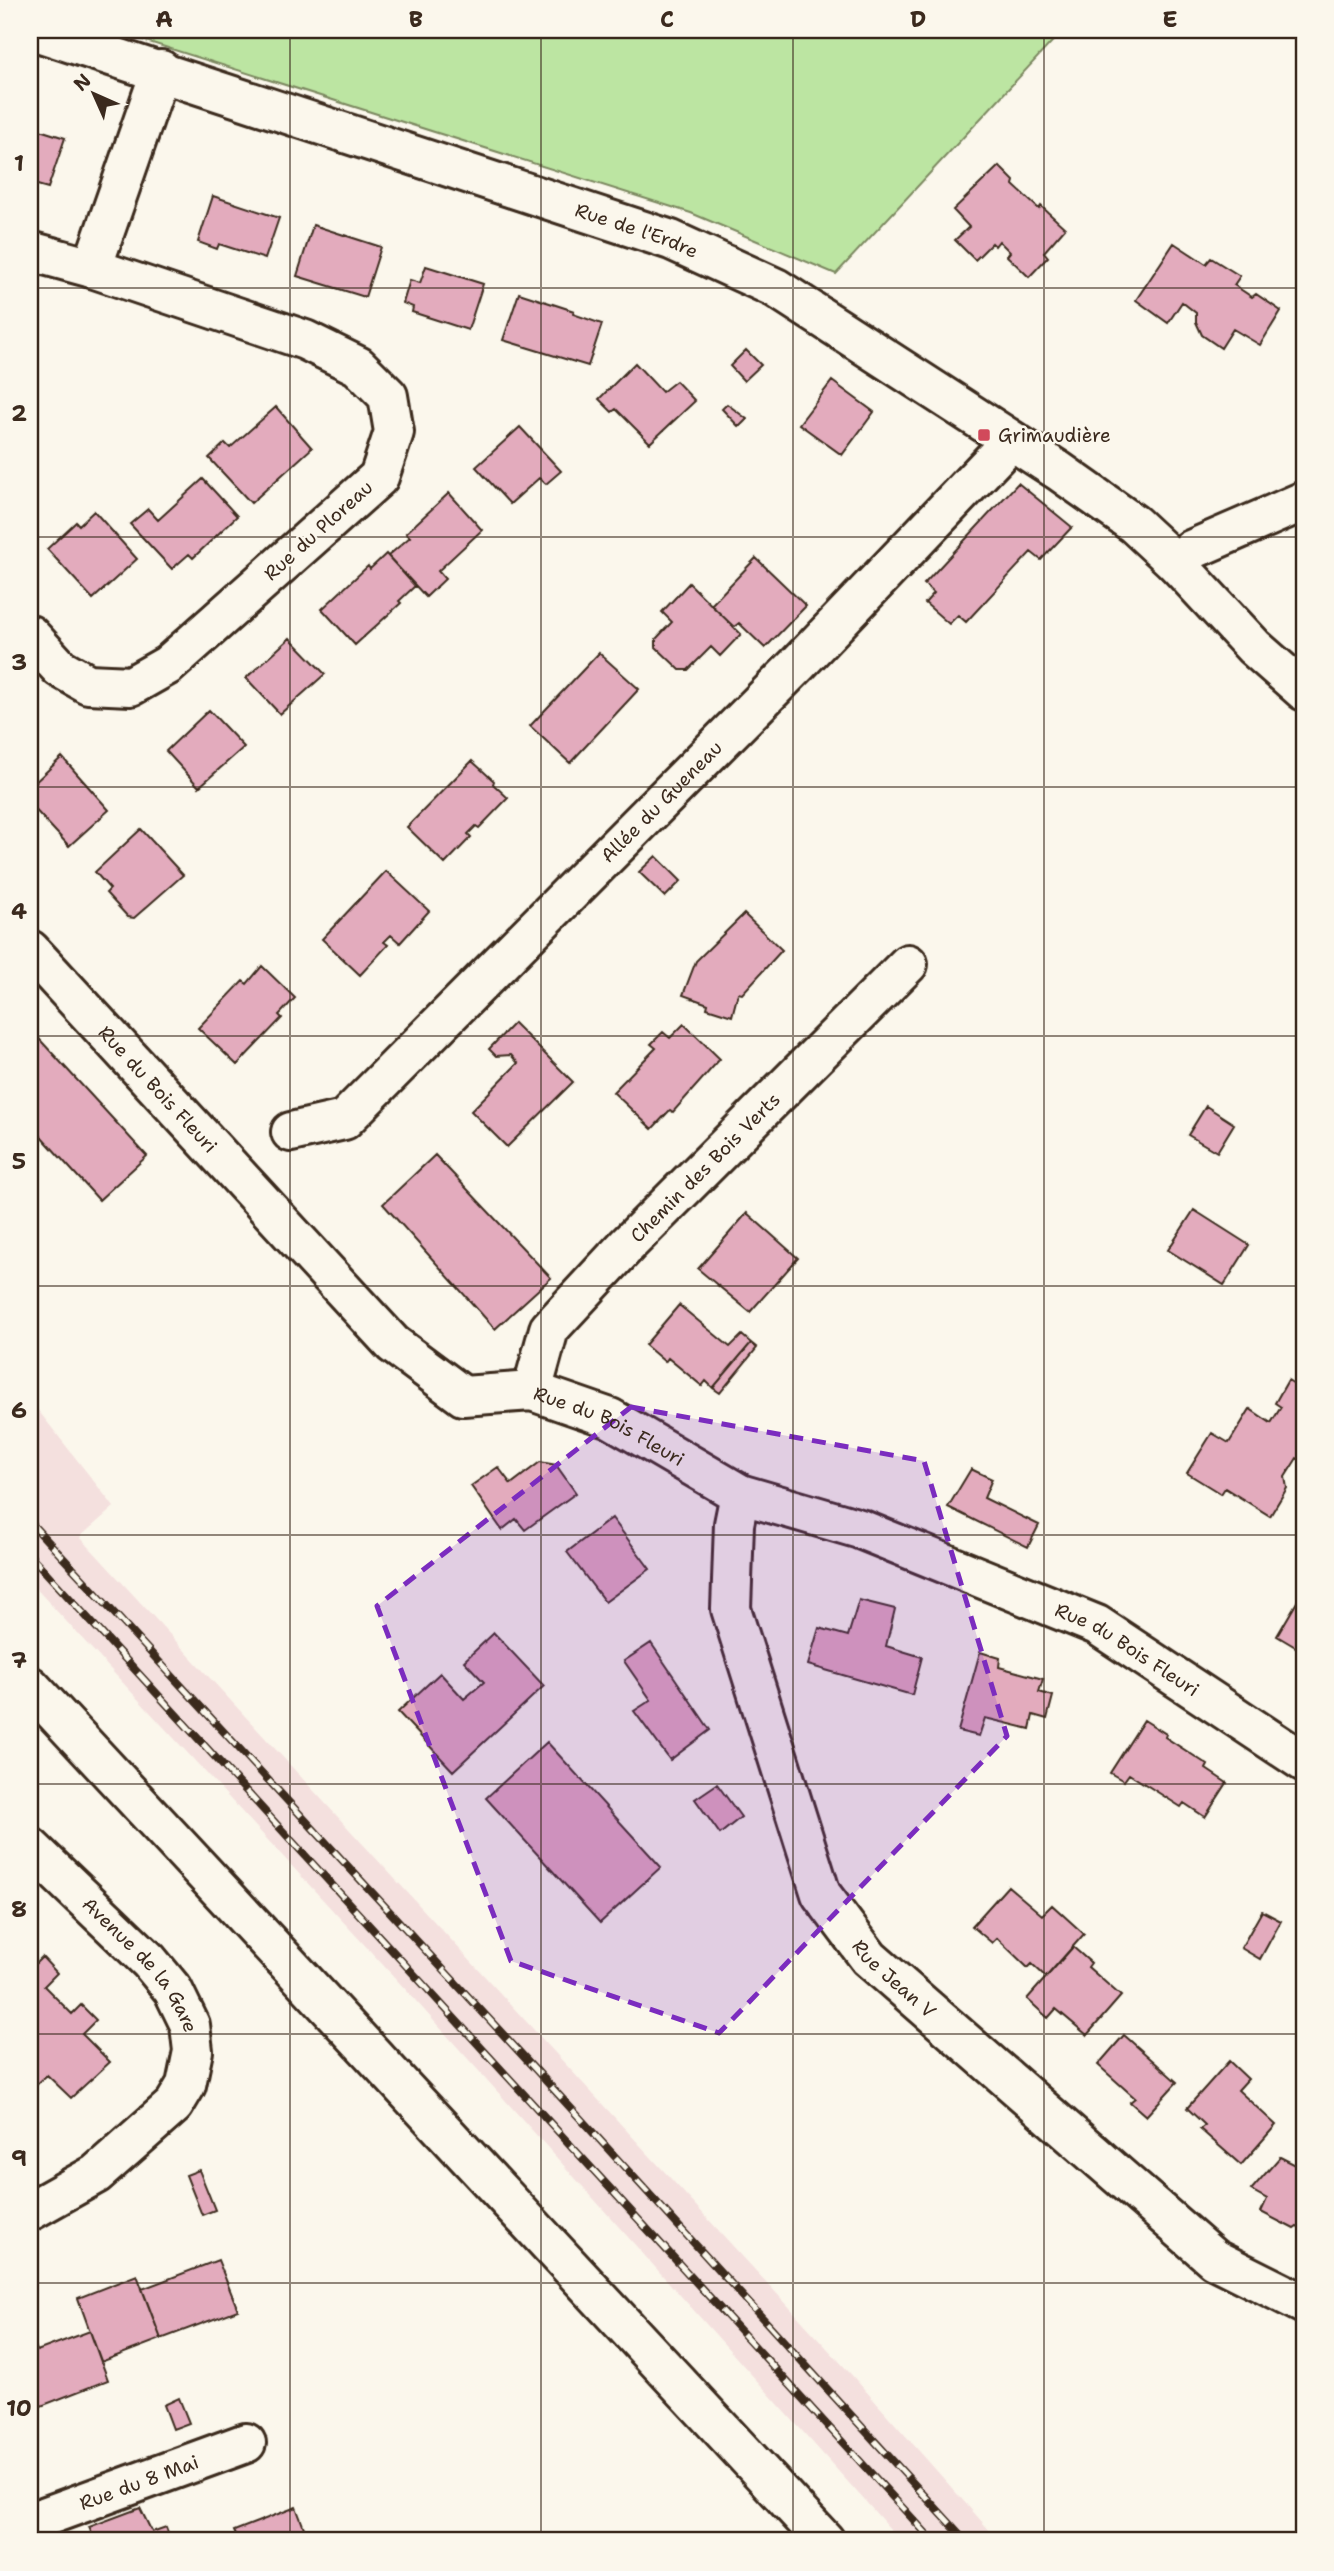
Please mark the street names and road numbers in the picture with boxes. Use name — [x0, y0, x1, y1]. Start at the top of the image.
street label: Rue de l'Erdre — [572, 197, 702, 264]
street label: Rue du Ploreau — [258, 475, 378, 586]
street label: Allée du Gueneau — [595, 735, 728, 868]
street label: Rue du Bois Fleuri — [93, 1020, 223, 1158]
street label: Chemin des Bois Verts — [625, 1087, 786, 1248]
street label: Rue du Bois Fleuri — [530, 1381, 689, 1472]
street label: Rue du Bois Fleuri — [1051, 1597, 1204, 1702]
street label: Avenue de la Gare — [77, 1892, 203, 2034]
street label: Rue Jean V — [846, 1935, 941, 2024]
street label: Rue du 8 Mai — [76, 2449, 202, 2516]

